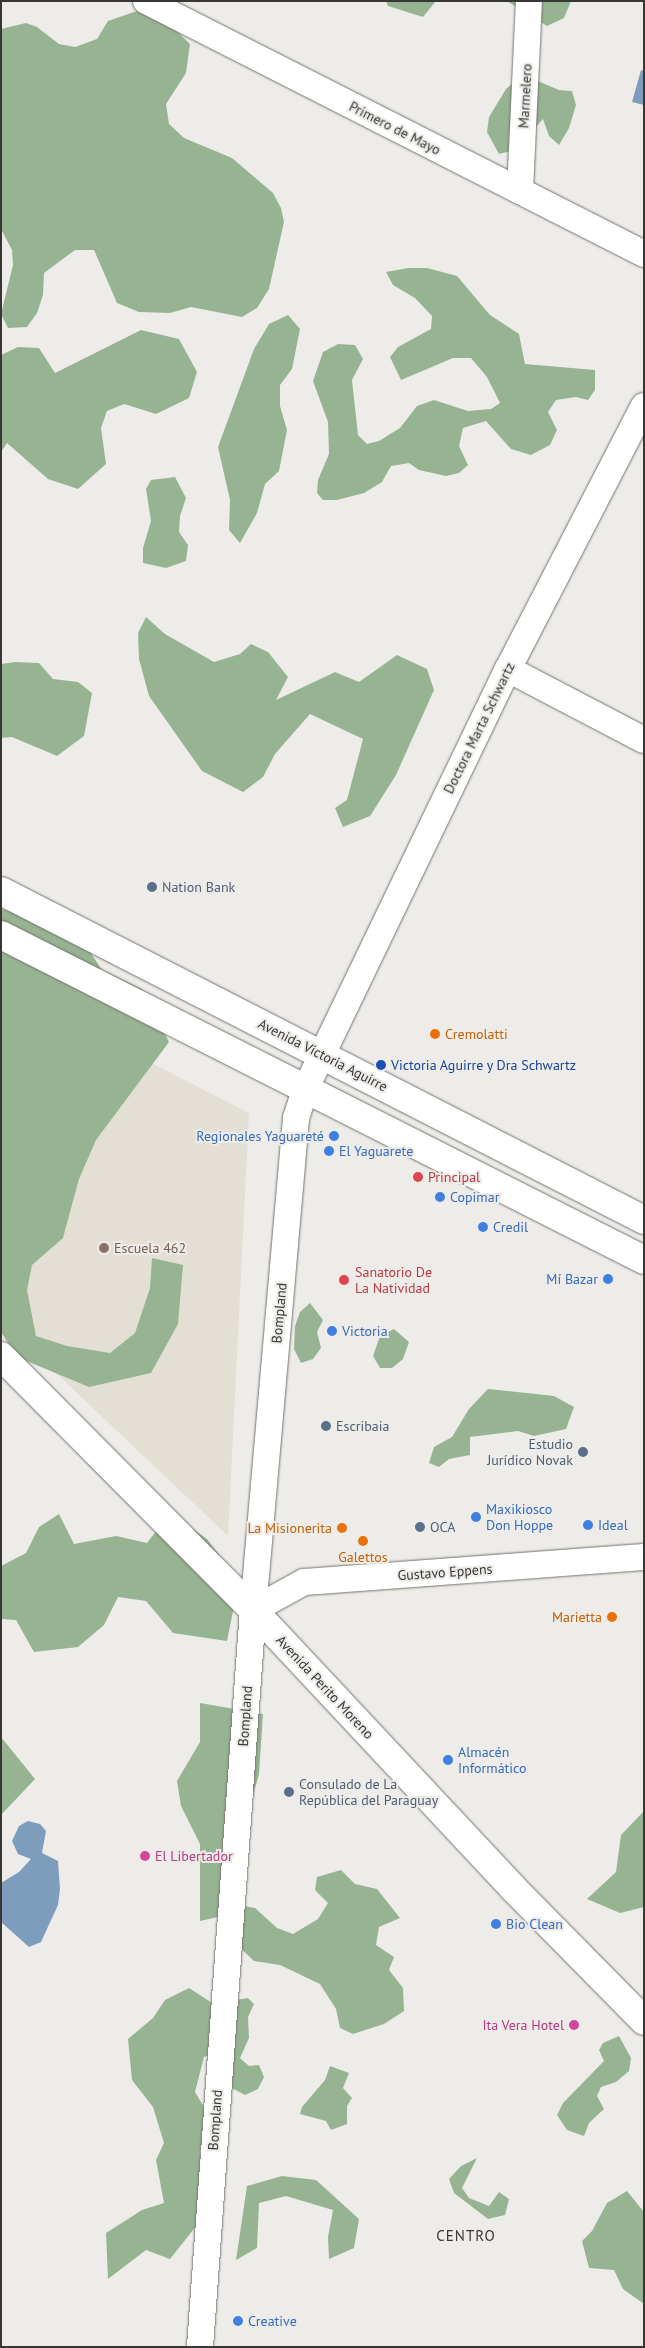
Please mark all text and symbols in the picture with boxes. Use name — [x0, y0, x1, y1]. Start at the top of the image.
street label: Marmelero — [515, 63, 535, 129]
street label: Primero de Mayo — [346, 98, 444, 158]
street label: Doctora Marta Schwartz — [440, 660, 518, 796]
place label: Nation Bank — [162, 879, 235, 895]
marker: Nation Bank — [146, 881, 158, 893]
street label: Avenida Victoria Aguirre — [255, 1015, 391, 1095]
place label: Cremolatti — [445, 1026, 508, 1042]
marker: Cremolatti — [429, 1028, 441, 1040]
place label: Victoria Aguirre y Dra Schwartz — [391, 1057, 577, 1073]
marker: Victoria Aguirre y Dra Schwartz — [375, 1059, 387, 1071]
place label: Regionales Yaguareté — [196, 1128, 324, 1144]
marker: Regionales Yaguareté — [328, 1130, 340, 1142]
place label: El Yaguarete — [339, 1143, 414, 1159]
marker: El Yaguarete — [323, 1145, 335, 1157]
place label: Principal — [428, 1169, 480, 1185]
marker: Principal — [412, 1171, 424, 1183]
place label: Copimar — [450, 1189, 499, 1205]
marker: Copimar — [434, 1191, 446, 1203]
place label: Credil — [493, 1219, 528, 1235]
marker: Credil — [477, 1221, 489, 1233]
place label: Escuela 462 — [114, 1240, 186, 1256]
marker: Escuela 462 — [98, 1242, 110, 1254]
place label: Sanatorio De La Natividad — [355, 1264, 432, 1296]
place label: Mí Bazar — [546, 1271, 598, 1287]
marker: Sanatorio De La Natividad — [337, 1273, 351, 1287]
marker: Mí Bazar — [602, 1273, 614, 1285]
street label: Bompland — [268, 1282, 290, 1344]
place label: Victoria — [342, 1323, 388, 1339]
marker: Victoria — [326, 1325, 338, 1337]
place label: Escribaia — [336, 1418, 389, 1434]
marker: Escribaia — [320, 1420, 332, 1432]
place label: Estudio Jurídico Novak — [487, 1436, 573, 1468]
marker: Estudio Jurídico Novak — [577, 1446, 589, 1458]
place label: Maxikiosco Don Hoppe — [486, 1501, 553, 1534]
marker: Maxikiosco Don Hoppe — [470, 1511, 482, 1523]
place label: Ideal — [598, 1517, 628, 1533]
place label: OCA — [430, 1519, 455, 1535]
marker: Ideal — [582, 1519, 594, 1531]
place label: La Misionerita — [247, 1520, 332, 1536]
marker: OCA — [414, 1521, 426, 1533]
marker: La Misionerita — [336, 1522, 348, 1534]
marker: Galettos — [357, 1535, 369, 1547]
place label: Galettos — [338, 1549, 388, 1565]
street label: Gustavo Eppens — [397, 1560, 493, 1584]
place label: Marietta — [552, 1609, 602, 1625]
marker: Marietta — [606, 1611, 618, 1623]
street label: Avenida Perito Moreno — [273, 1632, 377, 1742]
street label: Bompland — [234, 1685, 256, 1747]
place label: Almacén Informático — [458, 1744, 527, 1776]
marker: Almacén Informático — [442, 1754, 454, 1766]
place label: Consulado de La República del Paraguay — [299, 1776, 438, 1808]
marker: Consulado de La República del Paraguay — [283, 1786, 295, 1798]
place label: El Libertador — [155, 1848, 233, 1864]
marker: El Libertador — [139, 1850, 151, 1862]
place label: Bio Clean — [506, 1916, 563, 1932]
marker: Bio Clean — [490, 1918, 502, 1930]
place label: Ita Vera Hotel — [482, 2017, 564, 2033]
marker: Ita Vera Hotel — [568, 2019, 580, 2031]
street label: Bompland — [204, 2089, 226, 2151]
district label: CENTRO — [435, 2227, 497, 2245]
place label: Creative — [248, 2313, 297, 2329]
marker: Creative — [232, 2315, 244, 2327]

